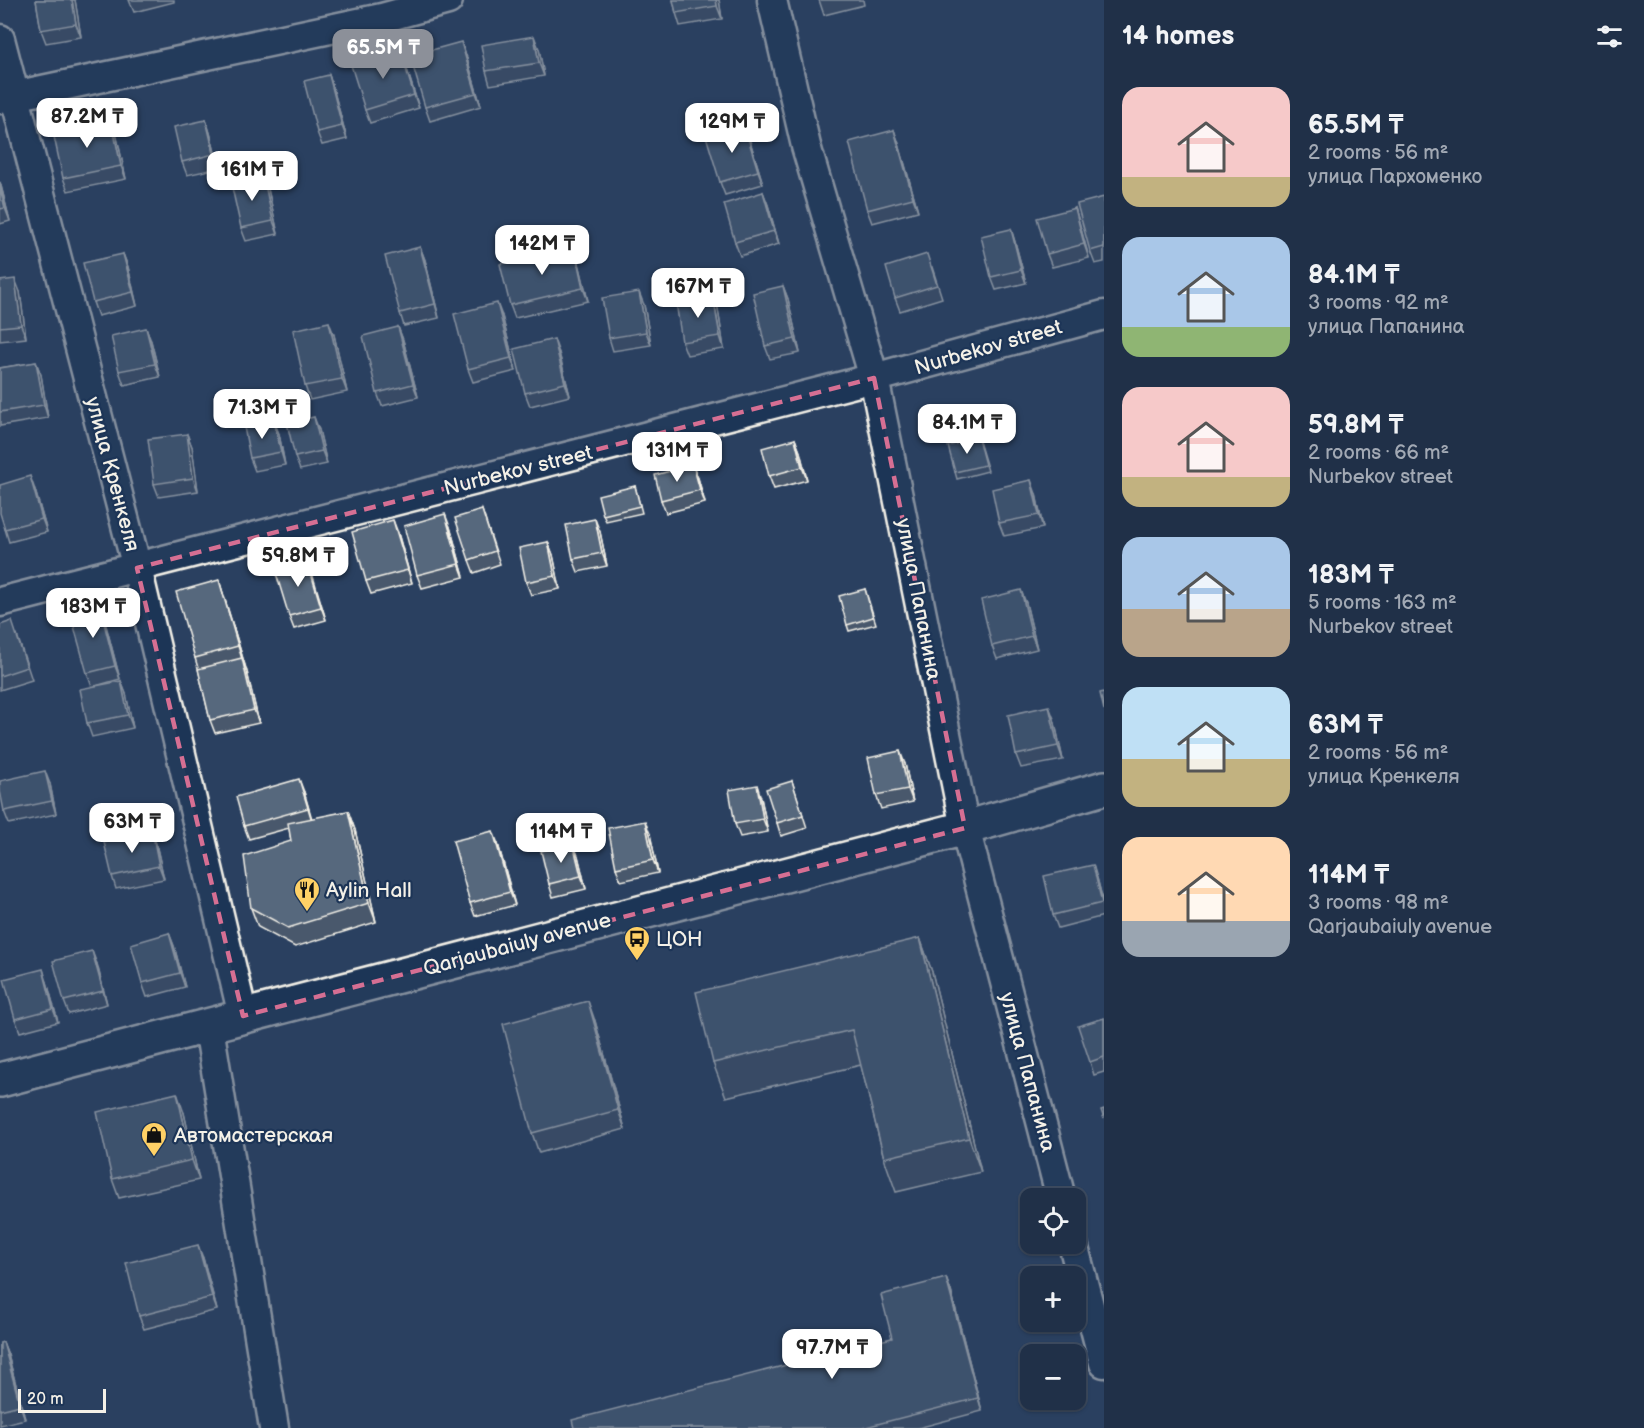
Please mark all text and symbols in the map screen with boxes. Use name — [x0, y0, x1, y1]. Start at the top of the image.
icon: filters — [1593, 20, 1626, 53]
text: 14 homes — [1122, 21, 1234, 52]
pin: 65.5M ₸ — [328, 29, 438, 80]
text: 65.5M ₸ — [346, 36, 420, 60]
pin: 87.2M ₸ — [32, 98, 142, 149]
pin: 129M ₸ — [683, 103, 781, 154]
text: 87.2M ₸ — [51, 105, 124, 129]
text: 129M ₸ — [699, 110, 765, 134]
text: 65.5M ₸ — [1308, 110, 1403, 141]
icon: home — [1170, 111, 1242, 183]
text: 2 rooms · 56 m² — [1308, 141, 1448, 165]
pin: 161M ₸ — [203, 151, 301, 202]
text: 161M ₸ — [221, 158, 283, 182]
text: улица Пархоменко — [1308, 165, 1482, 189]
pin: 142M ₸ — [493, 225, 591, 276]
text: 142M ₸ — [509, 232, 575, 256]
text: 84.1M ₸ — [1308, 260, 1399, 291]
icon: home — [1170, 261, 1242, 333]
pin: 167M ₸ — [649, 268, 747, 319]
text: 167M ₸ — [665, 275, 731, 299]
text: 3 rooms · 92 m² — [1308, 291, 1449, 315]
street label: Nurbekov street — [912, 314, 1065, 380]
text: улица Папанина — [1308, 315, 1465, 339]
pin: 71.3M ₸ — [207, 389, 317, 440]
street label: улица Кренкеля — [80, 394, 145, 554]
text: 71.3M ₸ — [227, 396, 297, 420]
pin: 84.1M ₸ — [912, 404, 1022, 455]
text: 59.8M ₸ — [1308, 410, 1403, 441]
text: 84.1M ₸ — [932, 411, 1002, 435]
icon: home — [1170, 411, 1242, 483]
pin: 131M ₸ — [628, 432, 726, 483]
text: 131M ₸ — [646, 439, 708, 463]
street label: Nurbekov street — [441, 440, 596, 501]
text: 2 rooms · 66 m² — [1308, 441, 1449, 465]
text: Nurbekov street — [1308, 465, 1453, 489]
street label: улица Папанина — [891, 516, 947, 683]
pin: 59.8M ₸ — [243, 537, 353, 588]
text: 59.8M ₸ — [261, 544, 335, 568]
text: 183M ₸ — [1308, 560, 1393, 591]
icon: home — [1170, 561, 1242, 633]
pin: 183M ₸ — [44, 588, 142, 639]
text: 5 rooms · 163 m² — [1308, 591, 1457, 615]
text: 183M ₸ — [60, 595, 126, 619]
text: Nurbekov street — [1308, 615, 1453, 639]
text: 63M ₸ — [1308, 710, 1383, 741]
icon: home — [1170, 711, 1242, 783]
text: 2 rooms · 56 m² — [1308, 741, 1448, 765]
text: улица Кренкеля — [1308, 765, 1460, 789]
pin: 63M ₸ — [90, 803, 174, 854]
text: 63M ₸ — [103, 810, 161, 834]
pin: 114M ₸ — [512, 813, 610, 864]
text: 114M ₸ — [530, 820, 592, 844]
text: 114M ₸ — [1308, 860, 1389, 891]
icon: home — [1170, 861, 1242, 933]
restaurant icon: Aylin Hall — [292, 875, 322, 913]
place label: Aylin Hall — [326, 878, 412, 903]
text: 3 rooms · 98 m² — [1308, 891, 1449, 915]
street label: Qarjaubaiuly avenue — [421, 907, 614, 982]
text: Qarjaubaiuly avenue — [1308, 915, 1492, 939]
bus stop icon: ЦОН — [622, 924, 652, 962]
place label: ЦОН — [656, 927, 703, 952]
street label: улица Папанина — [994, 989, 1061, 1155]
shop icon: Автомастерская — [139, 1120, 169, 1158]
place label: Автомастерская — [173, 1123, 333, 1148]
map controls — [1020, 1188, 1086, 1410]
button: locate — [1020, 1188, 1086, 1254]
button: + — [1020, 1266, 1086, 1332]
pin: 97.7M ₸ — [777, 1329, 887, 1380]
text: 97.7M ₸ — [796, 1336, 868, 1360]
button: − — [1020, 1344, 1086, 1410]
scale bar — [18, 1386, 106, 1414]
text: 20 m — [27, 1390, 63, 1409]

